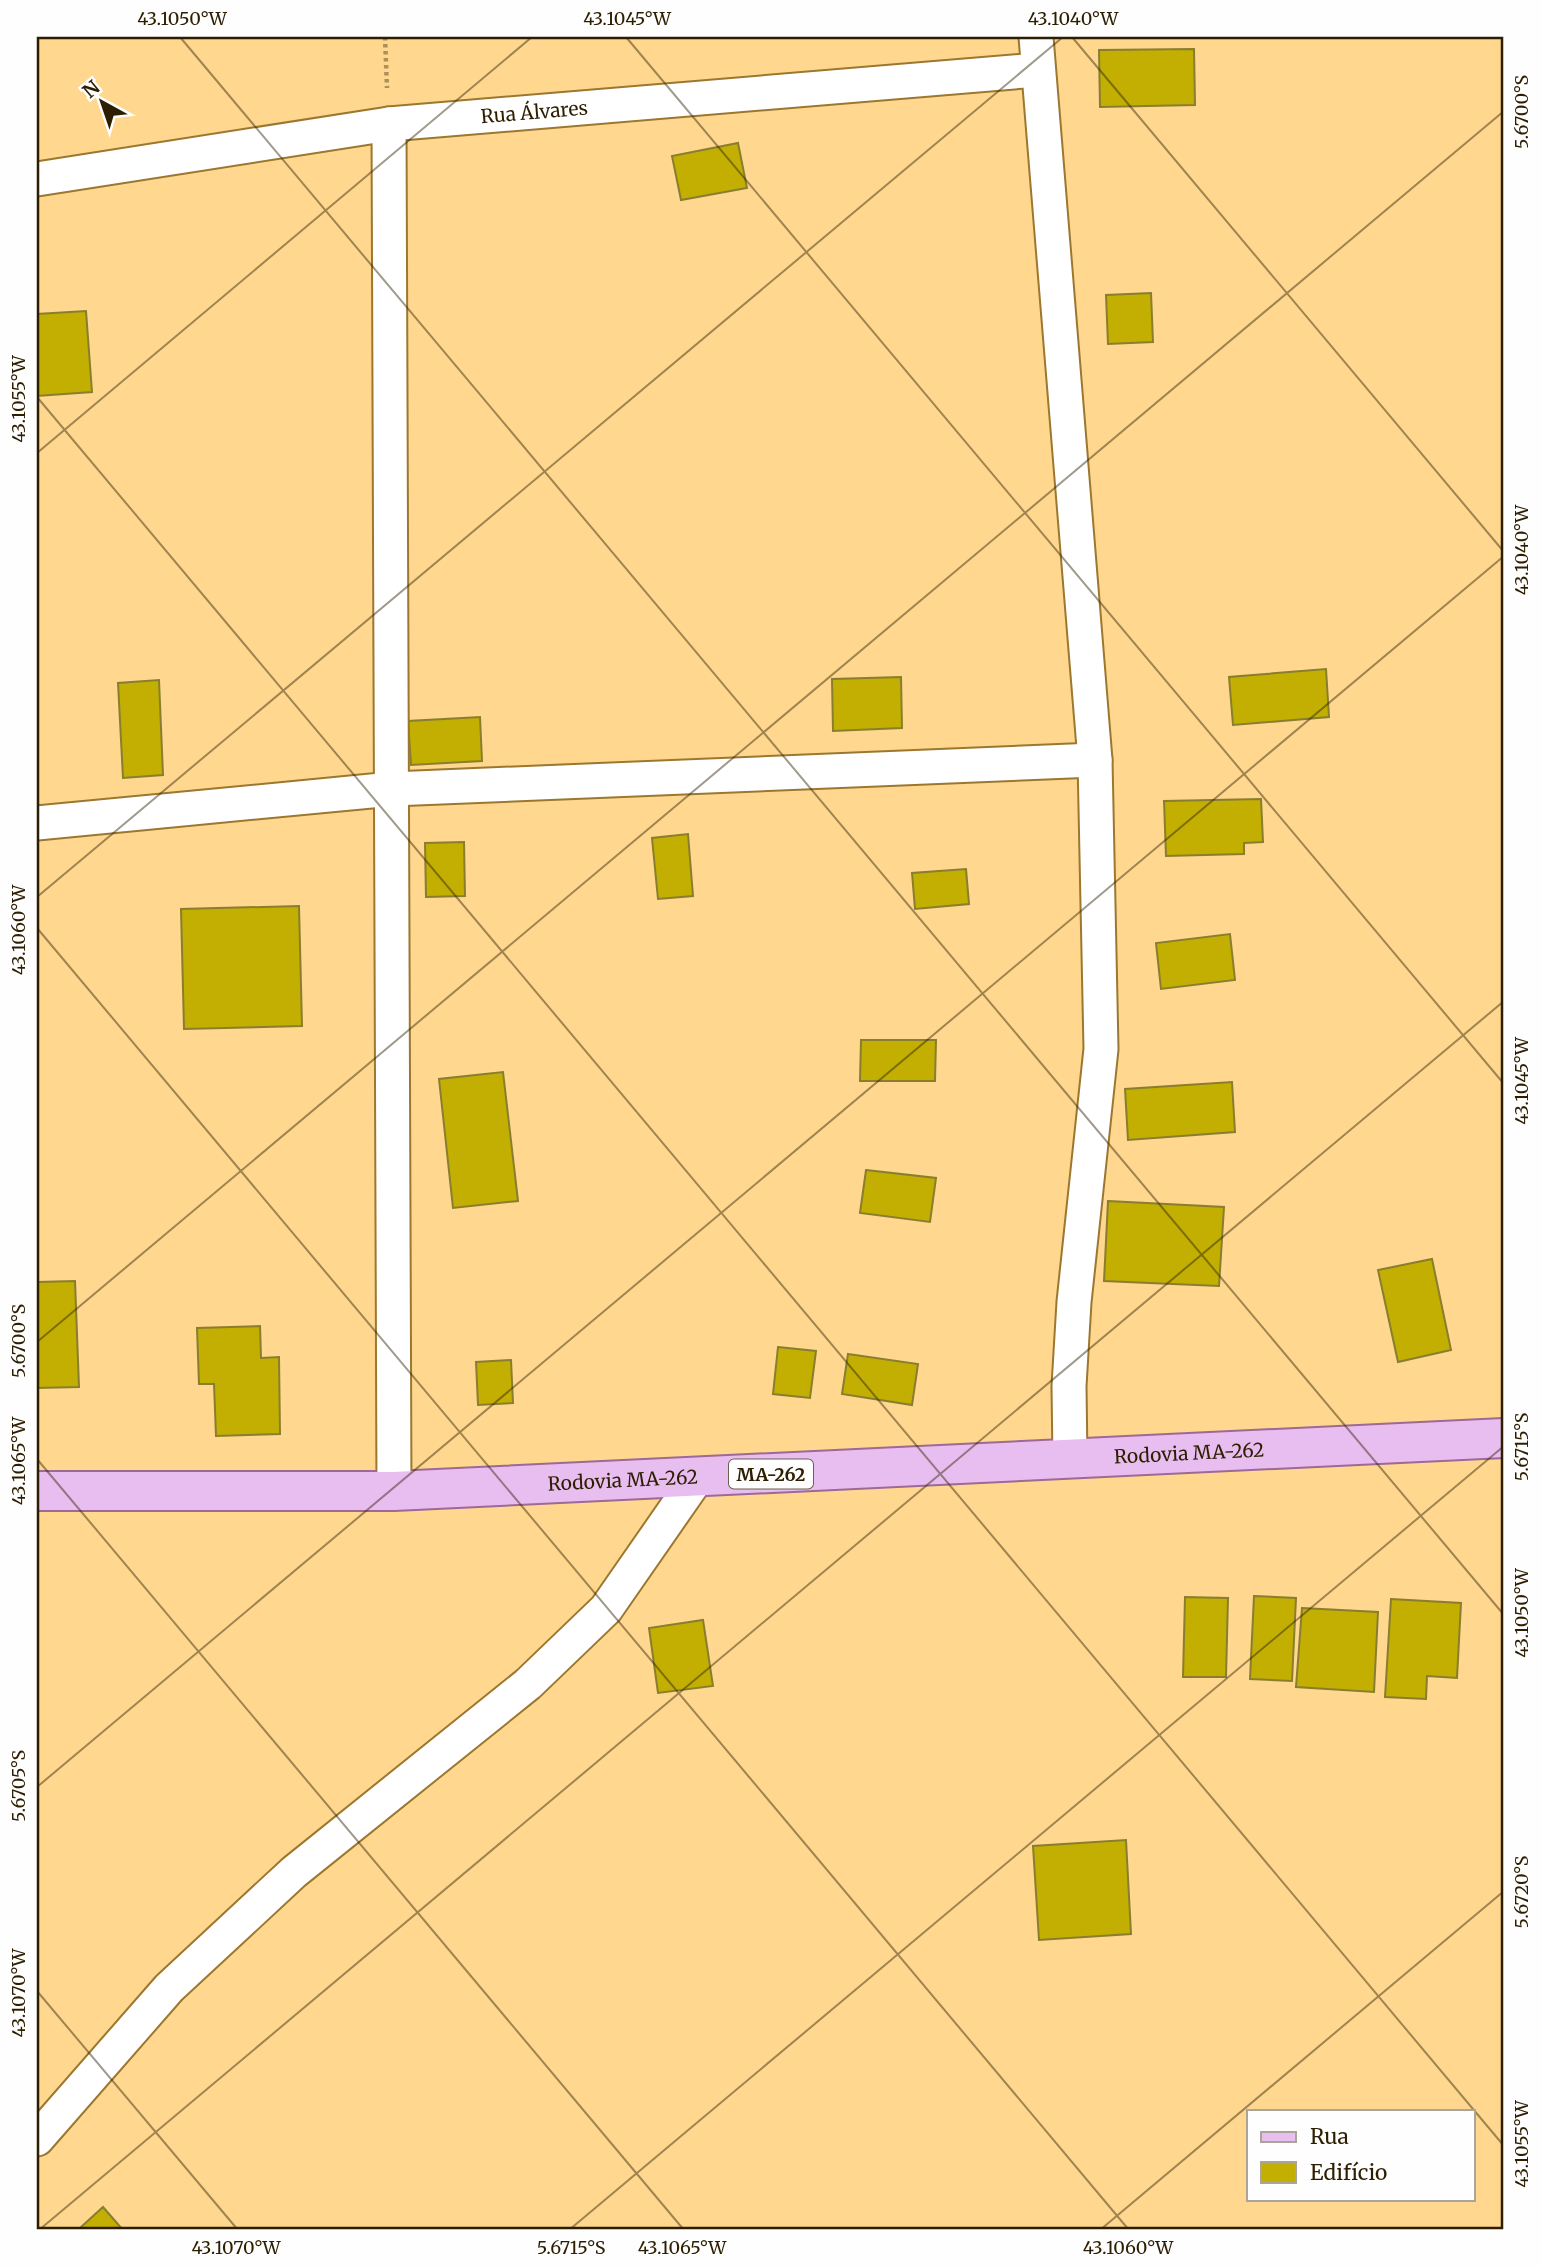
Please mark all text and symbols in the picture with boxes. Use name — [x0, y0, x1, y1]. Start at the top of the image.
text: 43.1050°W — [137, 7, 228, 30]
text: 43.1045°W — [583, 7, 672, 30]
text: 43.1040°W — [1028, 7, 1119, 30]
north arrow — [66, 66, 136, 136]
text: N — [78, 75, 105, 103]
text: 5.6700°S — [1510, 75, 1533, 149]
street label: Rua Álvares — [480, 95, 589, 128]
text: 43.1055°W — [7, 354, 30, 443]
text: 43.1040°W — [1510, 504, 1533, 595]
text: 43.1060°W — [7, 884, 30, 975]
text: 43.1045°W — [1510, 1036, 1533, 1125]
text: 5.6700°S — [7, 1304, 30, 1378]
text: 5.6715°S — [1510, 1412, 1533, 1481]
text: 43.1065°W — [7, 1416, 30, 1505]
street label: Rodovia MA-262 — [1113, 1437, 1265, 1469]
road number: MA-262 — [729, 1460, 813, 1489]
street label: Rodovia MA-262 — [547, 1465, 698, 1496]
text: 43.1050°W — [1510, 1567, 1533, 1658]
text: 5.6705°S — [7, 1750, 30, 1822]
text: 5.6720°S — [1510, 1855, 1533, 1928]
text: 43.1070°W — [7, 1947, 30, 2038]
text: 43.1055°W — [1510, 2099, 1533, 2188]
legend — [1247, 2110, 1474, 2200]
text: Rua — [1310, 2123, 1349, 2150]
text: Edifício — [1310, 2159, 1387, 2186]
text: 43.1070°W — [191, 2236, 282, 2259]
text: 5.6715°S — [537, 2236, 606, 2259]
text: 43.1065°W — [638, 2236, 727, 2259]
text: 43.1060°W — [1083, 2236, 1174, 2259]

